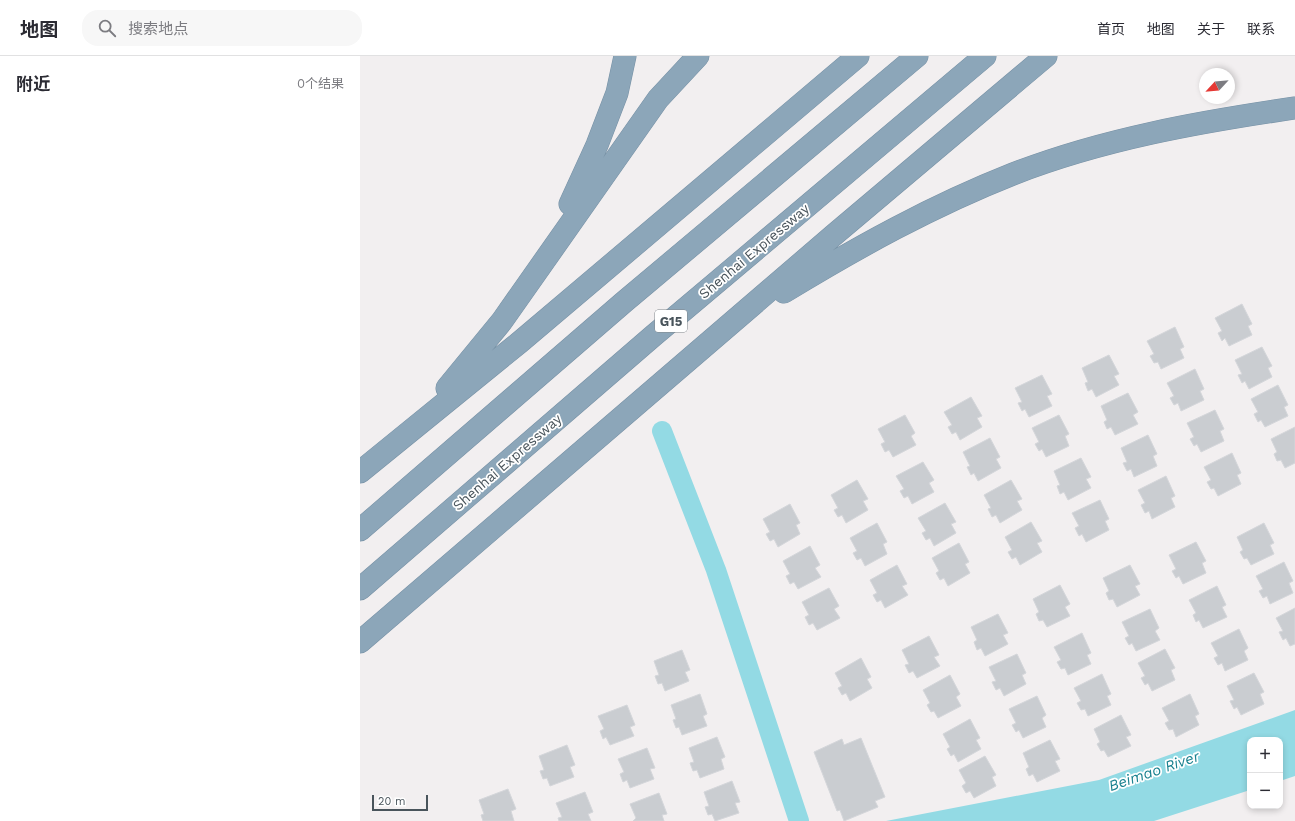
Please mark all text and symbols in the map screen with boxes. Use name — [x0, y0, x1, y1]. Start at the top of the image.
search box — [82, 10, 362, 46]
icon: search — [96, 17, 118, 39]
text: 地图 — [20, 18, 58, 41]
text: 搜索地点 — [128, 20, 188, 38]
text: 首页 — [1097, 21, 1125, 37]
text: 地图 — [1147, 21, 1175, 37]
text: 关于 — [1197, 21, 1225, 37]
text: 联系 — [1247, 21, 1275, 37]
north arrow — [1199, 68, 1235, 104]
text: 附近 — [16, 74, 50, 94]
text: 0个结果 — [297, 76, 344, 91]
street label: Shenhai Expressway — [696, 200, 813, 302]
road number: G15 — [655, 310, 687, 332]
street label: Shenhai Expressway — [449, 410, 565, 514]
map controls — [1247, 737, 1283, 809]
button: + — [1247, 737, 1283, 773]
water label: Beimao River — [1106, 747, 1203, 795]
button: − — [1247, 773, 1283, 809]
scale bar — [372, 793, 428, 812]
text: 20 m — [378, 795, 406, 808]

